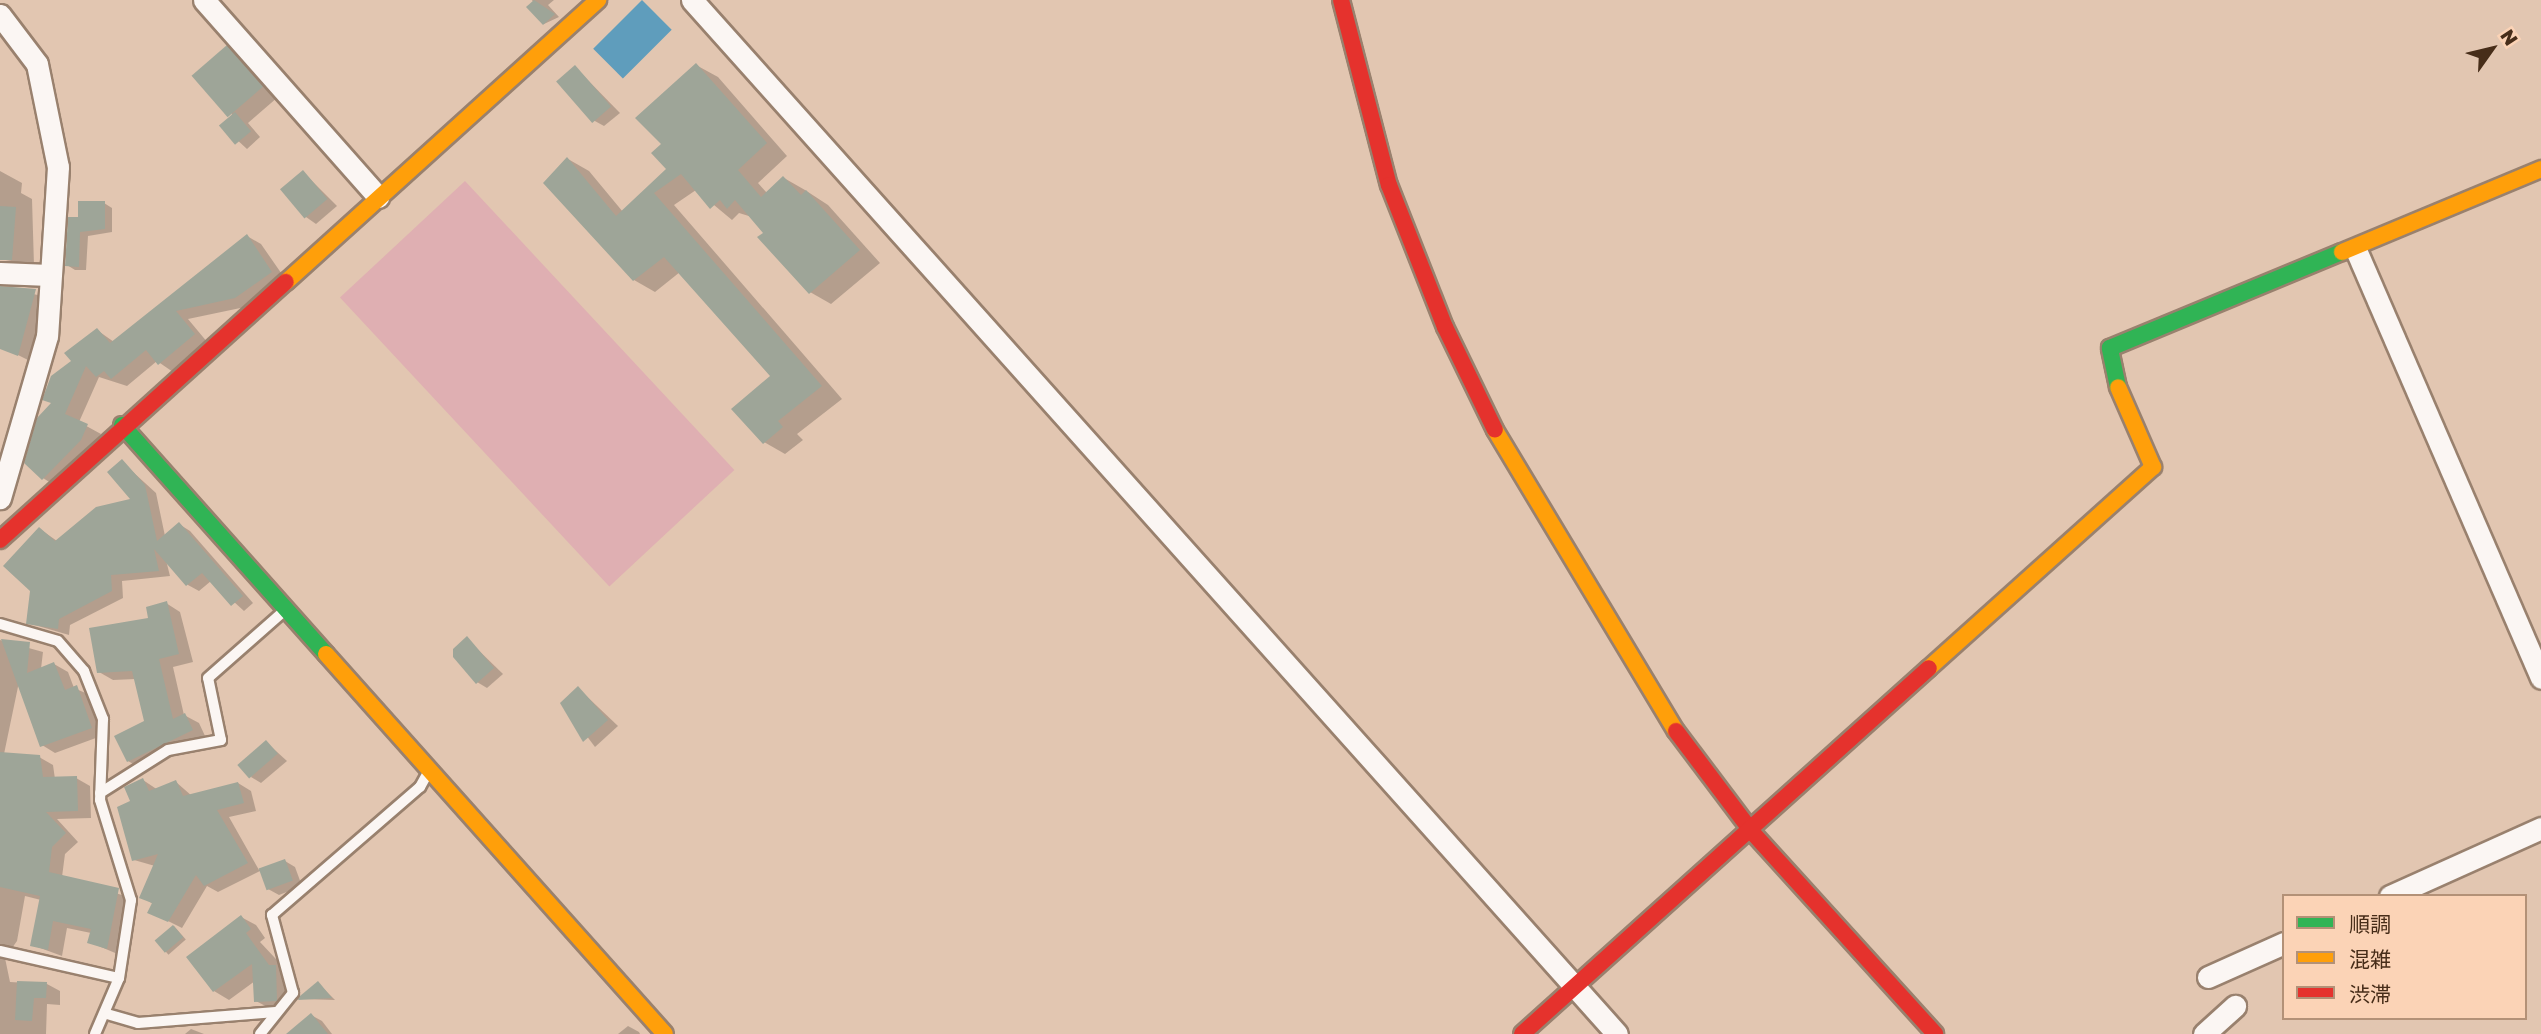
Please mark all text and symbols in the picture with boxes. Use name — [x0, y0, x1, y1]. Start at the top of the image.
north arrow — [2457, 14, 2527, 84]
text: N — [2496, 25, 2523, 49]
legend — [2282, 894, 2527, 1020]
text: 順調 — [2349, 911, 2391, 937]
text: 混雑 — [2349, 946, 2391, 972]
text: 渋滞 — [2349, 981, 2391, 1007]

